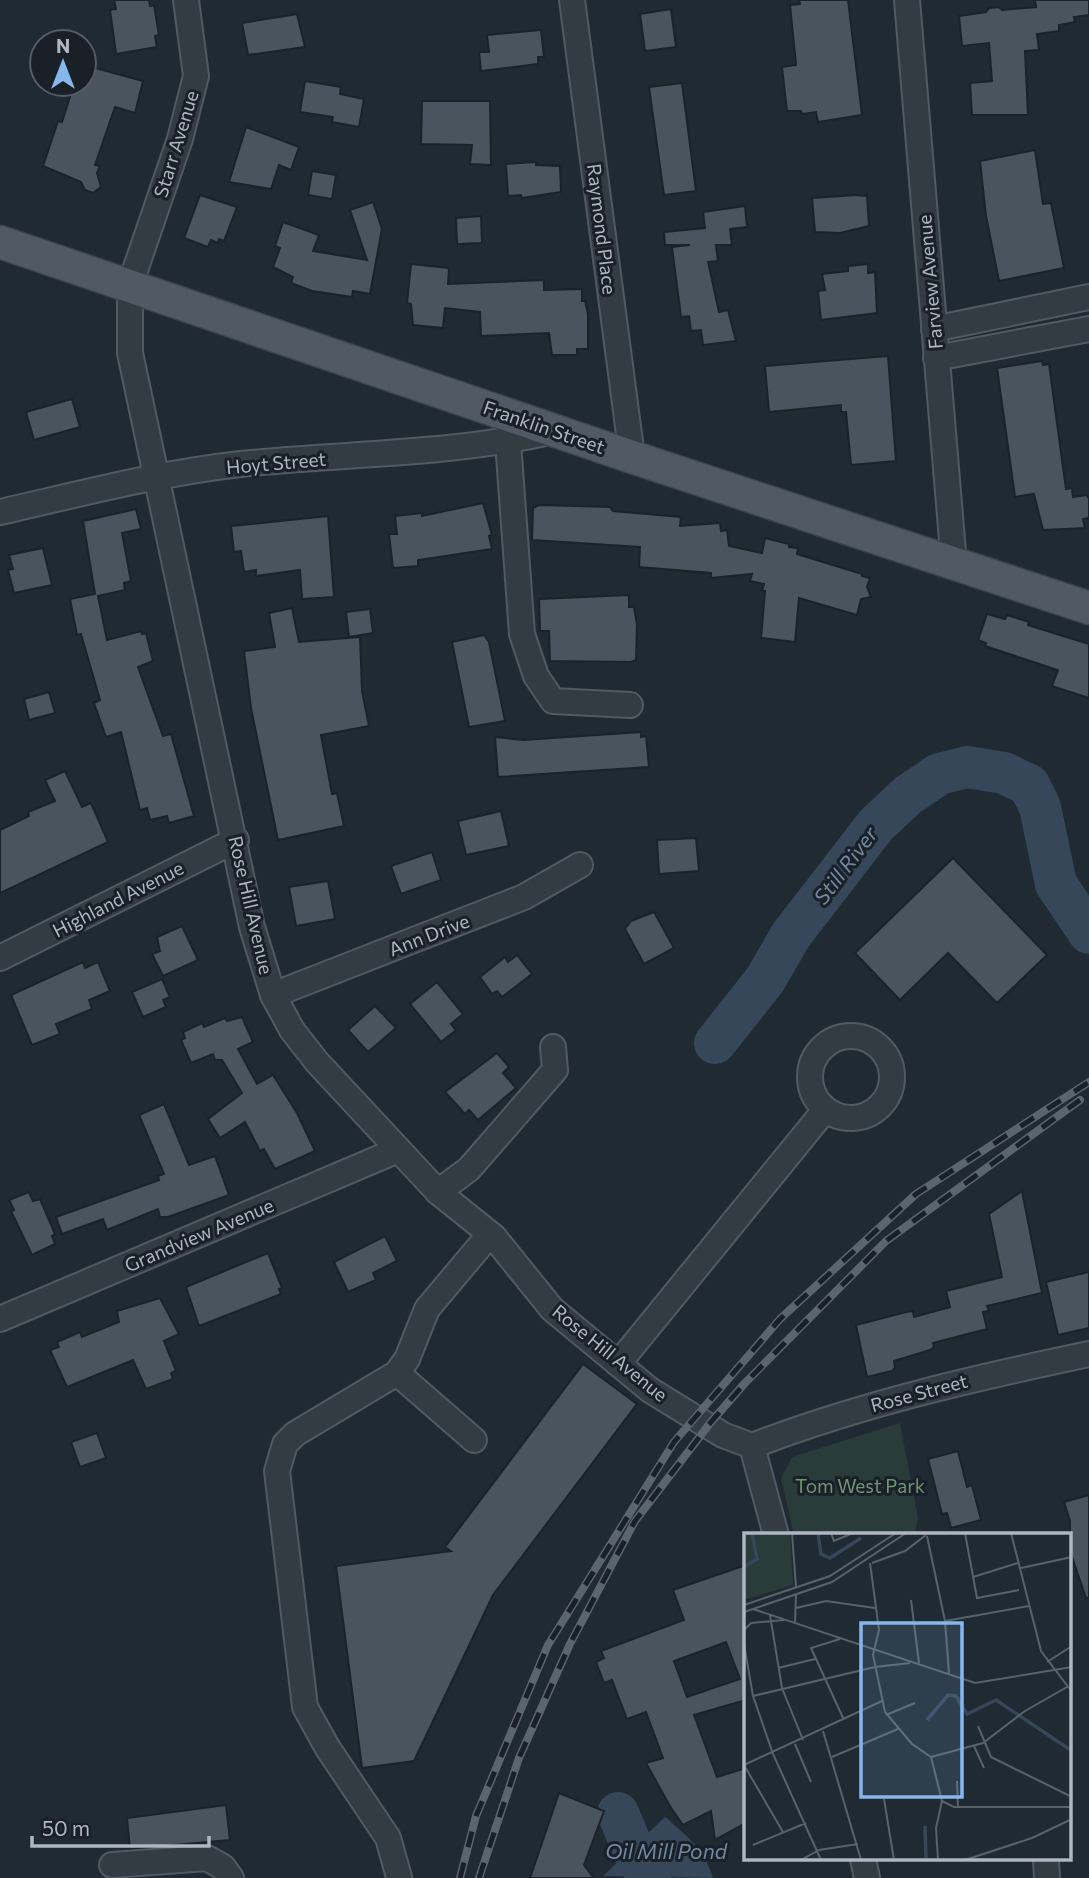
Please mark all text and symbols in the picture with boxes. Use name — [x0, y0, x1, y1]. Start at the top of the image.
north arrow — [28, 28, 98, 98]
text: N — [56, 34, 70, 57]
street label: Starr Avenue — [148, 87, 203, 200]
street label: Raymond Place — [583, 162, 622, 296]
street label: Farview Avenue — [912, 214, 947, 350]
street label: Franklin Street — [480, 395, 608, 458]
street label: Hoyt Street — [225, 447, 327, 478]
water label: Still River — [808, 821, 882, 909]
street label: Rose Hill Avenue — [224, 833, 279, 976]
street label: Highland Avenue — [48, 856, 187, 941]
street label: Ann Drive — [385, 909, 472, 960]
street label: Grandview Avenue — [121, 1193, 277, 1276]
street label: Rose Hill Avenue — [548, 1299, 672, 1406]
street label: Rose Street — [868, 1369, 970, 1416]
park label: Tom West Park — [795, 1474, 925, 1497]
inset map — [744, 1533, 1072, 1860]
scale bar — [32, 1804, 208, 1848]
text: 50 m — [42, 1815, 90, 1840]
water label: Oil Mill Pond — [605, 1838, 728, 1863]

